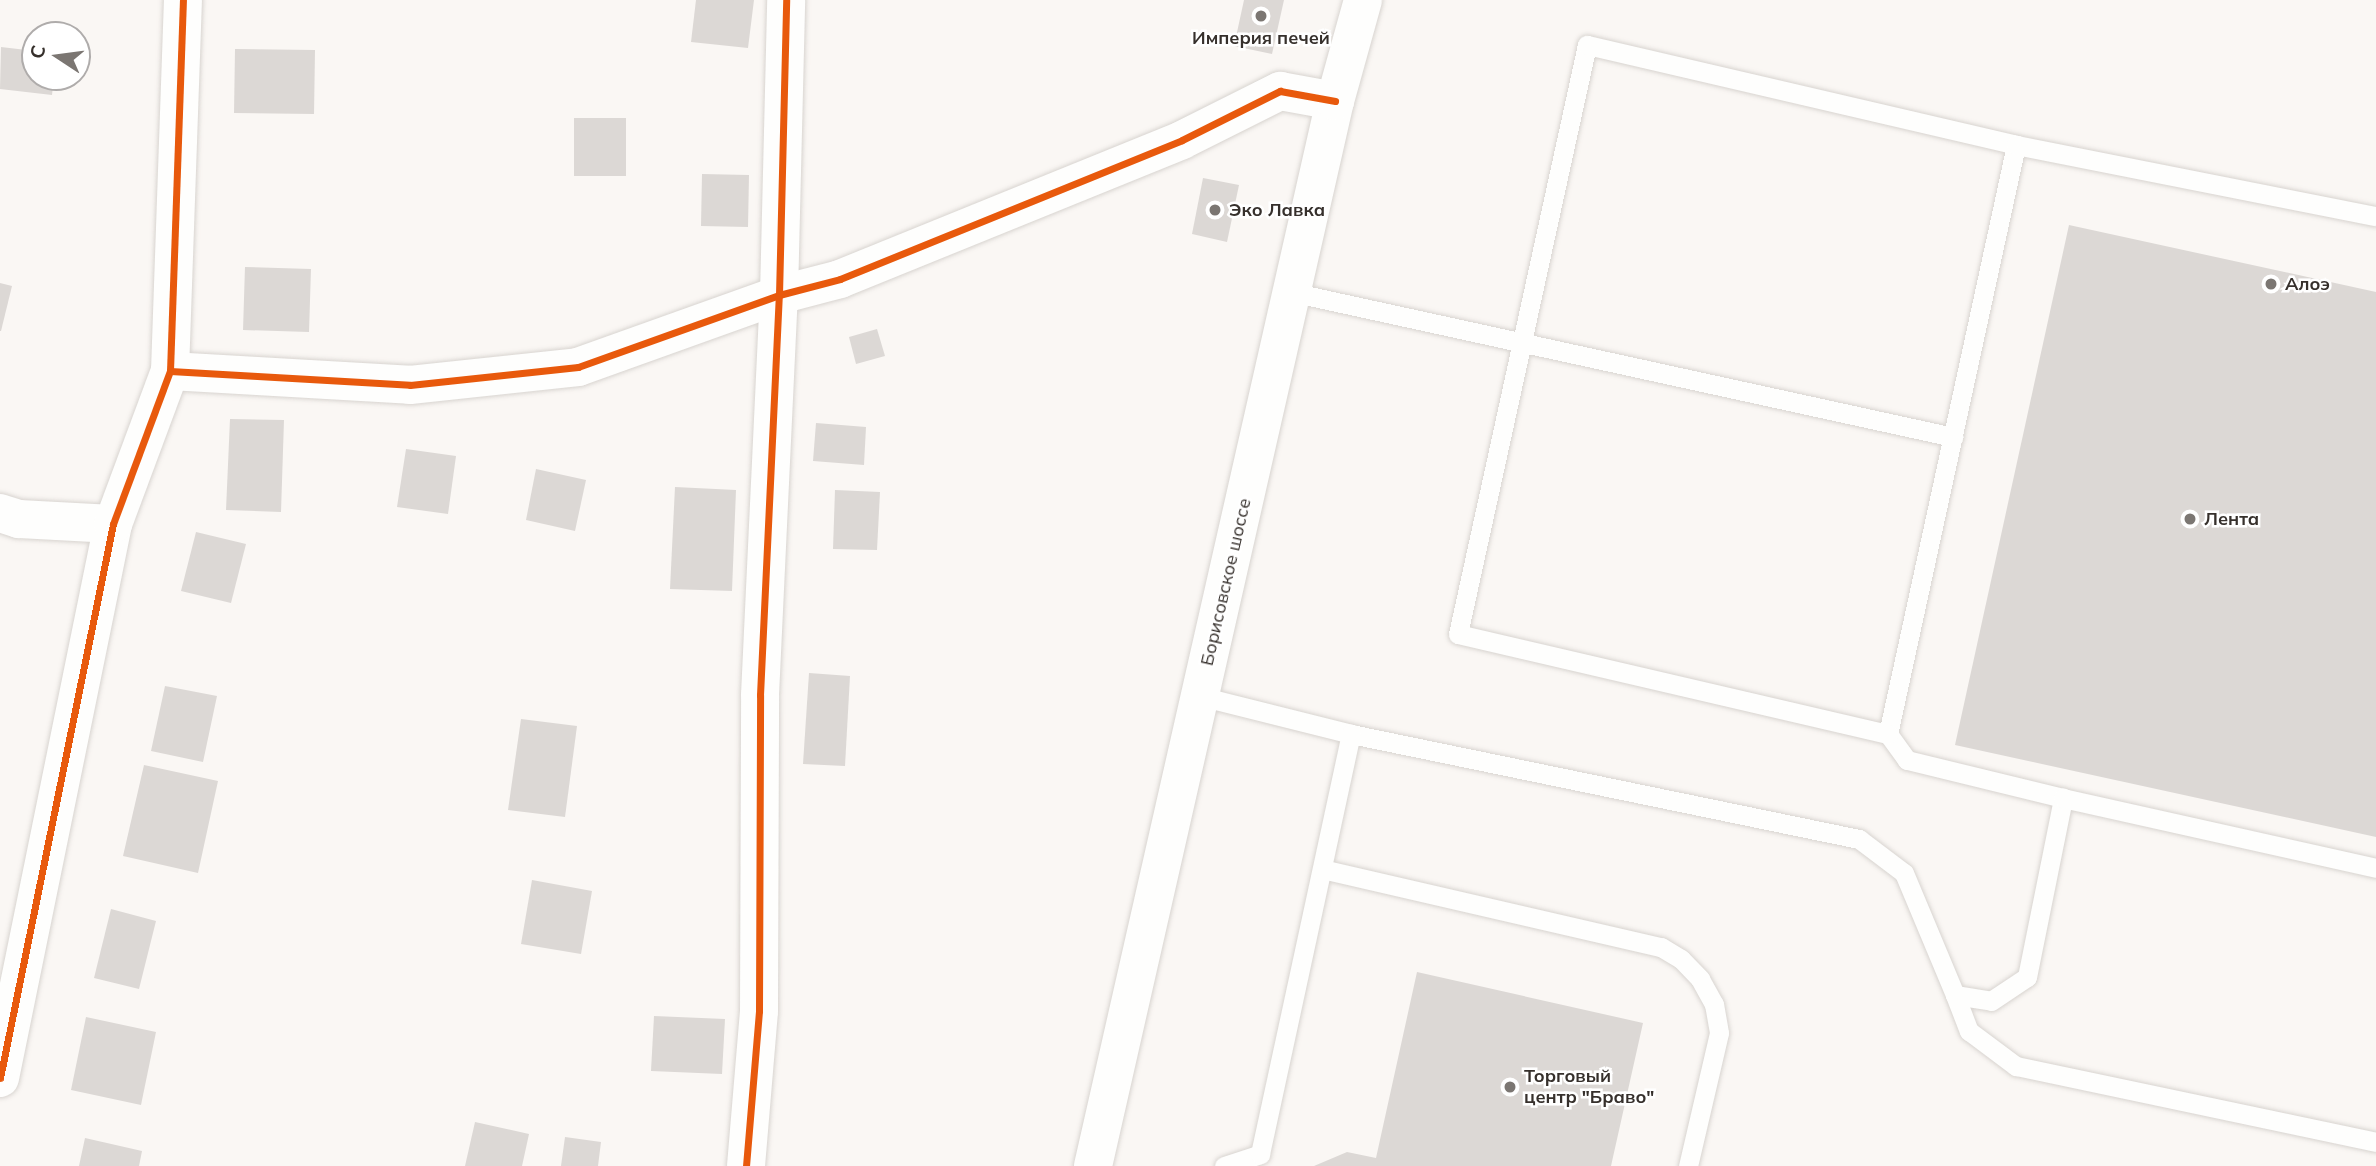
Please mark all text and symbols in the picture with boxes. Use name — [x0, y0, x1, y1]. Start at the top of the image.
marker: Империя печей — [1253, 8, 1269, 24]
north arrow — [21, 21, 91, 91]
place label: Империя печей — [1192, 27, 1330, 49]
text: С — [24, 43, 51, 61]
place label: Эко Лавка — [1229, 199, 1325, 221]
marker: Эко Лавка — [1207, 202, 1223, 218]
place label: Алоэ — [2285, 273, 2330, 295]
marker: Алоэ — [2263, 276, 2279, 292]
street label: Борисовское шоссе — [1196, 496, 1256, 668]
place label: Лента — [2204, 508, 2259, 530]
marker: Лента — [2182, 511, 2198, 527]
place label: Торговый центр "Браво" — [1524, 1066, 1654, 1108]
marker: Торговый центр "Браво" — [1502, 1079, 1518, 1095]

